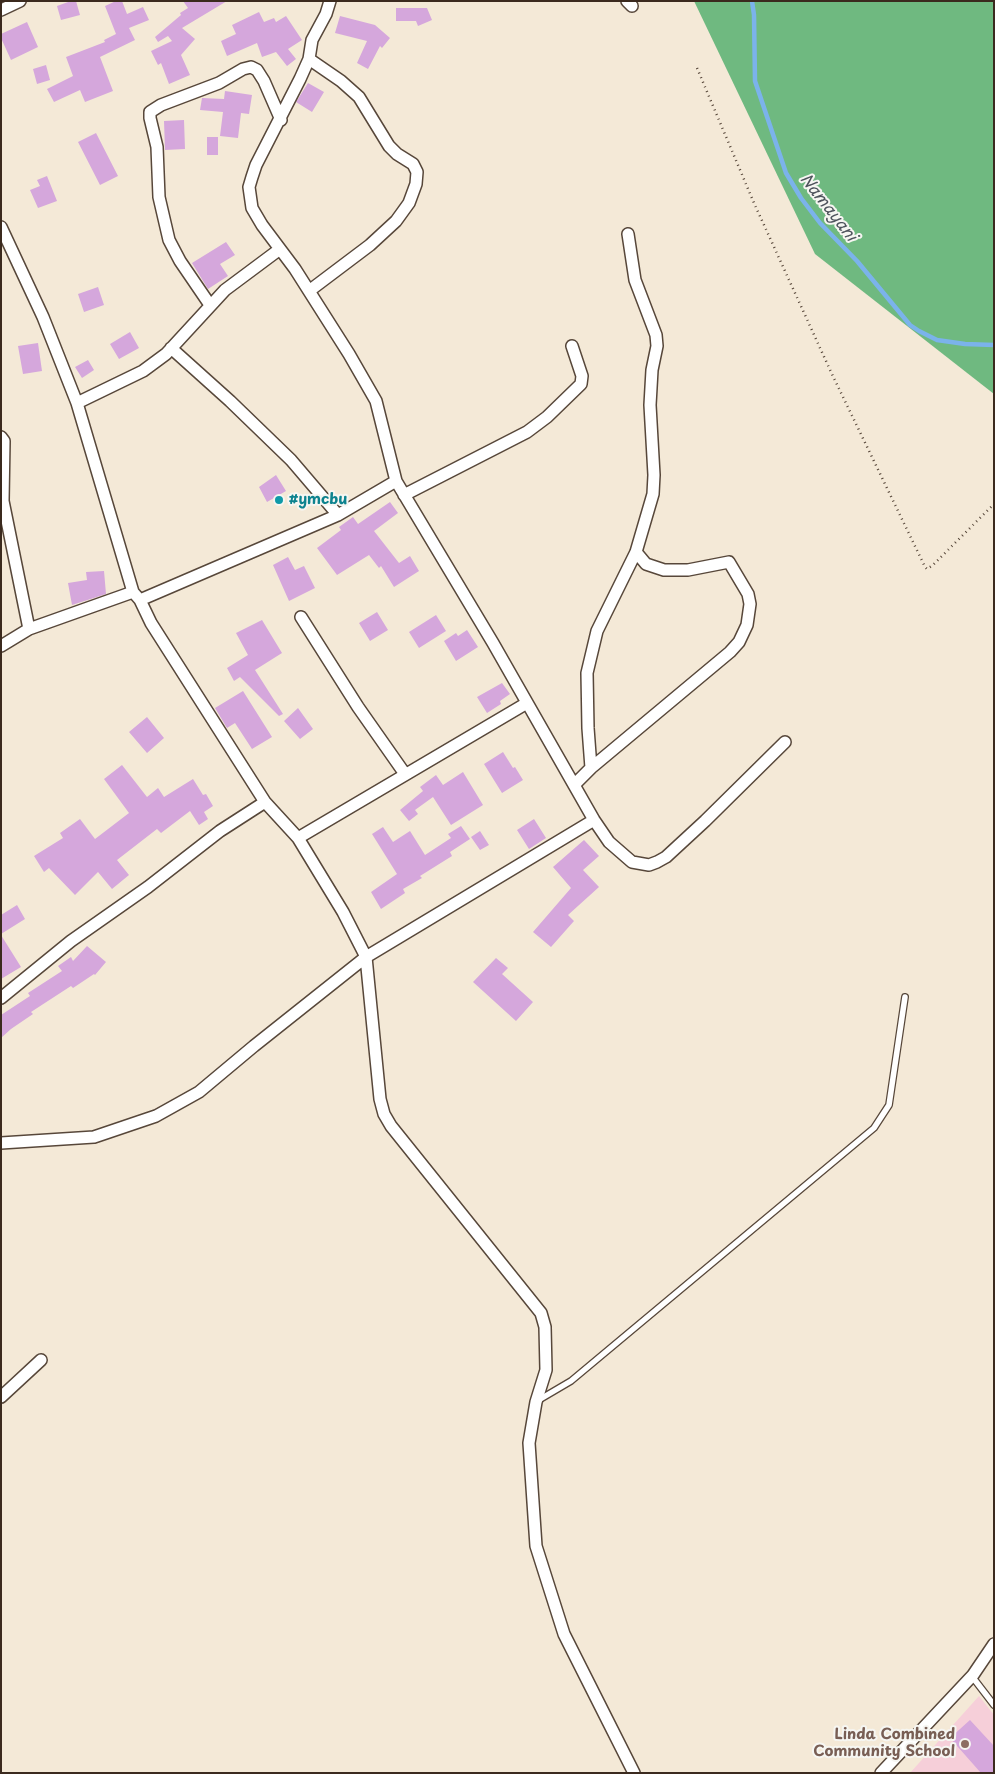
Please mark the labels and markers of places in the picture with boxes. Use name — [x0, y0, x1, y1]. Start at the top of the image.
place label: #ymcbu — [289, 491, 347, 509]
marker: #ymcbu — [273, 494, 285, 506]
place label: Linda Combined Community School — [813, 1726, 955, 1761]
marker: Linda Combined Community School — [959, 1738, 971, 1750]

